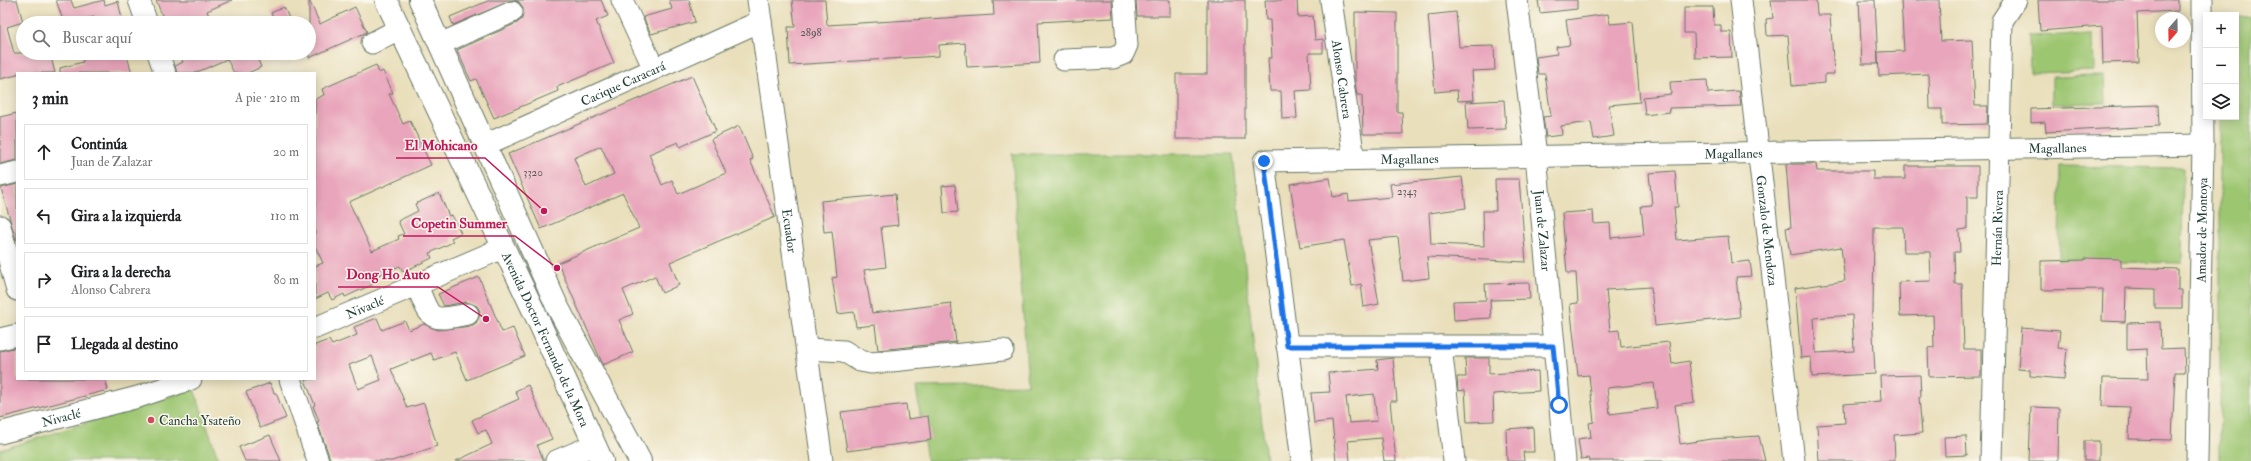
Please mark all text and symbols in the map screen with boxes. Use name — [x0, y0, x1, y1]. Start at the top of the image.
north arrow — [2155, 12, 2191, 48]
map controls — [2203, 12, 2239, 120]
button: + — [2203, 12, 2239, 48]
search box — [16, 16, 316, 60]
house number: 2898 — [800, 26, 822, 39]
icon: search — [30, 27, 52, 49]
text: Buscar aquí — [62, 29, 131, 48]
street label: Alonso Cabrera — [1328, 38, 1355, 121]
button: − — [2203, 48, 2239, 84]
street label: Cacique Caracará — [578, 58, 669, 110]
button: layers — [2203, 84, 2239, 120]
text: 3 min — [32, 88, 69, 109]
text: A pie · 210 m — [235, 90, 300, 106]
callout: El Mohicano — [396, 132, 485, 158]
text: Continúa — [71, 135, 127, 154]
text: El Mohicano — [405, 137, 478, 154]
street label: Magallanes — [2028, 140, 2087, 157]
icon: ahead — [33, 141, 55, 163]
text: 20 m — [273, 144, 299, 160]
street label: Magallanes — [1704, 145, 1763, 162]
street label: Magallanes — [1380, 151, 1439, 168]
route end — [1255, 152, 1273, 170]
text: Juan de Zalazar — [71, 154, 152, 170]
house number: 3320 — [523, 166, 543, 179]
street label: Gonzalo de Mendoza — [1752, 174, 1781, 287]
street label: Amador de Montoya — [2193, 177, 2212, 284]
house number: 2343 — [1397, 185, 1417, 198]
street label: Juan de Zalazar — [1530, 188, 1554, 272]
street label: Hernán Rivera — [1989, 189, 2007, 266]
icon: left — [33, 205, 55, 227]
text: Gira a la izquierda — [71, 207, 181, 226]
text: 110 m — [270, 208, 299, 224]
street label: Ecuador — [778, 208, 800, 254]
callout: Copetin Summer — [403, 210, 515, 236]
text: Copetin Summer — [411, 215, 508, 233]
street label: Avenida Doctor Fernando de la Mora — [497, 249, 593, 430]
callout: Dong Ho Auto — [338, 261, 438, 287]
text: Gira a la derecha — [71, 263, 171, 282]
text: Dong Ho Auto — [346, 266, 430, 284]
icon: right — [33, 269, 55, 291]
text: 80 m — [273, 272, 299, 288]
text: Alonso Cabrera — [71, 282, 151, 298]
street label: Nivaclé — [344, 292, 387, 323]
icon: arrive — [33, 333, 55, 355]
text: Llegada al destino — [71, 335, 178, 354]
route start — [1550, 396, 1568, 414]
street label: Nivaclé — [40, 405, 83, 431]
place label: Cancha Ysateño — [159, 413, 241, 429]
marker: Cancha Ysateño — [146, 415, 156, 425]

